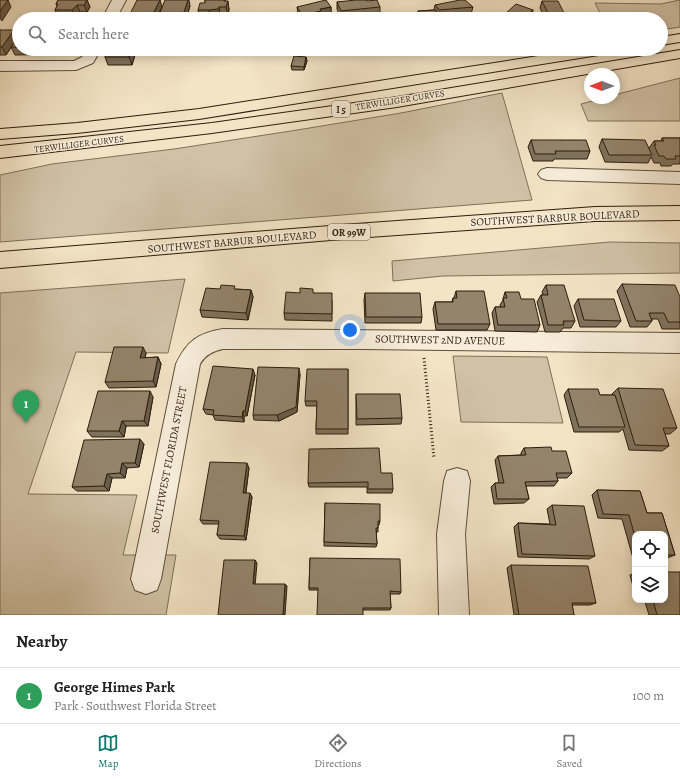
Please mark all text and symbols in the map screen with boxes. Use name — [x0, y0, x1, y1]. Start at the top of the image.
search box — [12, 12, 668, 56]
icon: search — [26, 23, 48, 45]
text: Search here — [58, 24, 129, 44]
north arrow — [584, 68, 620, 104]
street label: TERWILLIGER CURVES — [354, 87, 446, 113]
road number: I 5 — [332, 101, 350, 117]
street label: TERWILLIGER CURVES — [33, 133, 125, 155]
street label: SOUTHWEST BARBUR BOULEVARD — [470, 206, 640, 230]
road number: OR 99W — [328, 224, 370, 240]
street label: SOUTHWEST BARBUR BOULEVARD — [147, 227, 317, 257]
your location — [340, 320, 360, 340]
street label: SOUTHWEST 2ND AVENUE — [375, 331, 505, 349]
street label: SOUTHWEST FLORIDA STREET — [147, 385, 191, 535]
pin: 1 — [13, 390, 39, 423]
map controls — [632, 531, 668, 603]
button: locate — [632, 531, 668, 567]
button: layers — [632, 567, 668, 603]
text: Nearby — [16, 630, 67, 653]
text: George Himes Park — [54, 677, 175, 697]
text: 1 — [27, 687, 31, 704]
text: 100 m — [632, 687, 664, 704]
text: Park · Southwest Florida Street — [54, 697, 217, 714]
tab: Map — [97, 732, 119, 771]
tab: Directions — [314, 732, 362, 771]
tab: Saved — [556, 732, 583, 771]

